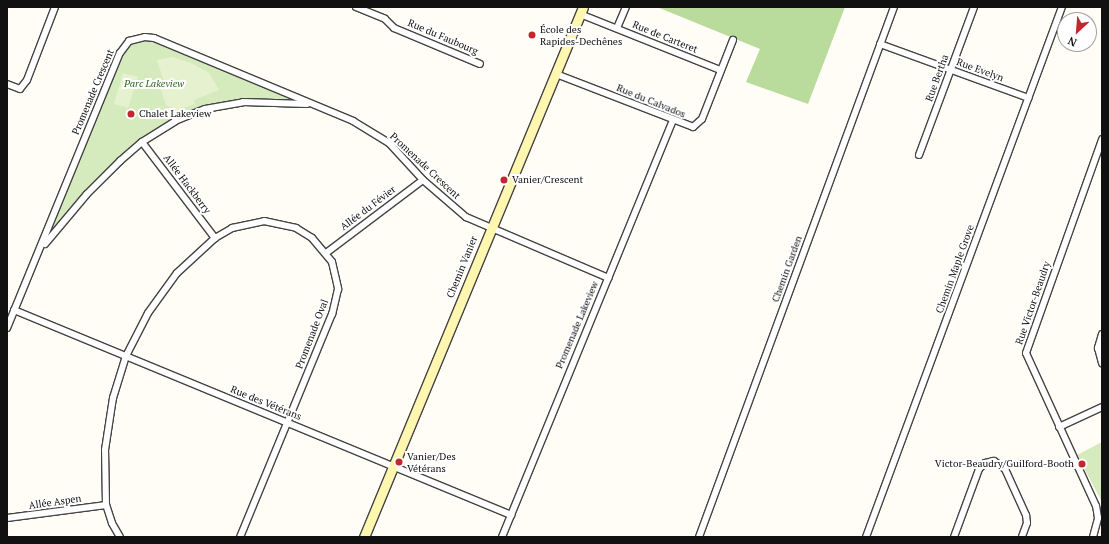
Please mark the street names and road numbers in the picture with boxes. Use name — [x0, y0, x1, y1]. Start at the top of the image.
street label: Rue du Faubourg — [406, 17, 480, 57]
street label: Rue de Carteret — [631, 18, 699, 56]
street label: Promenade Crescent — [70, 47, 116, 137]
street label: Rue Bertha — [923, 53, 951, 103]
street label: Rue Evelyn — [955, 56, 1005, 84]
street label: Rue du Calvados — [615, 82, 687, 120]
street label: Promenade Crescent — [387, 130, 463, 202]
street label: Allée Hackberry — [161, 152, 213, 216]
street label: Allée du Févier — [338, 183, 398, 233]
street label: Chemin Maple Grove — [933, 223, 977, 315]
street label: Chemin Vanier — [444, 234, 480, 300]
street label: Chemin Garden — [769, 234, 805, 304]
street label: Rue Victor-Beaudry — [1013, 260, 1053, 346]
street label: Promenade Lakeview — [553, 279, 601, 371]
street label: Promenade Oval — [293, 298, 331, 370]
street label: Rue des Vétérans — [229, 383, 303, 423]
street label: Allée Aspen — [28, 492, 82, 512]

